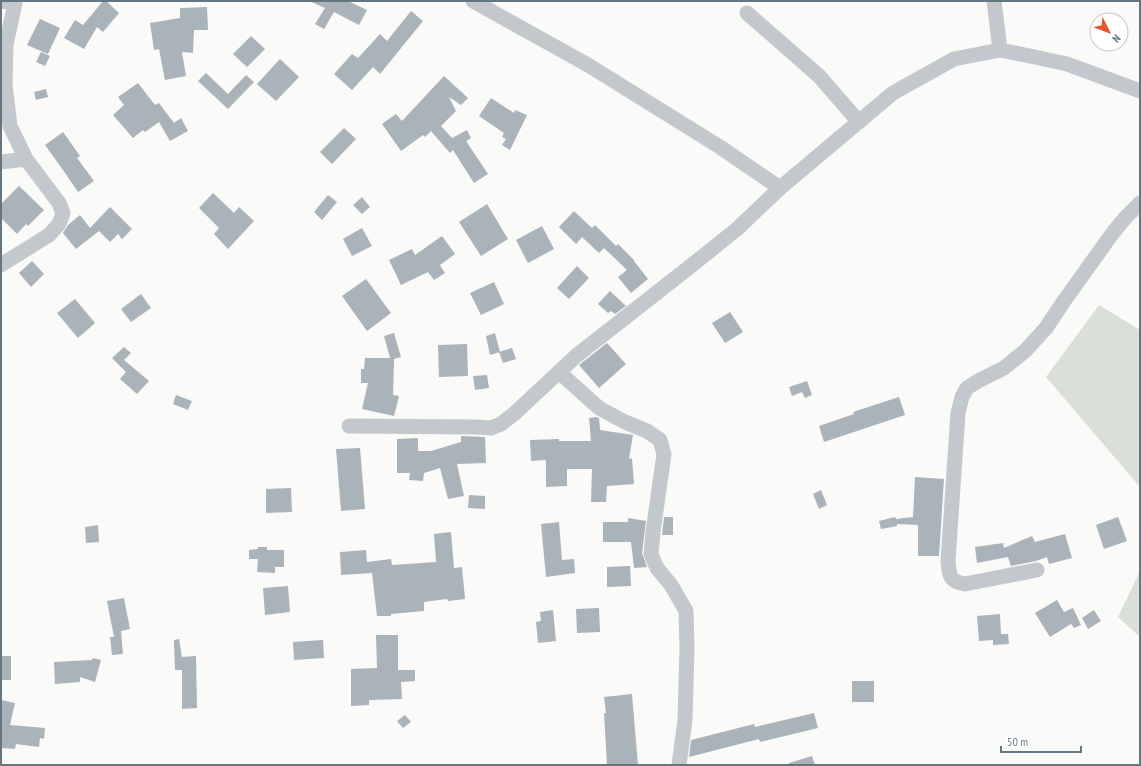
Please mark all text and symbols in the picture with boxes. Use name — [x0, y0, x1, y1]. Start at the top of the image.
north arrow — [1089, 12, 1129, 52]
text: N — [1109, 32, 1124, 46]
scale bar — [1001, 728, 1081, 754]
text: 50 m — [1007, 734, 1028, 749]

